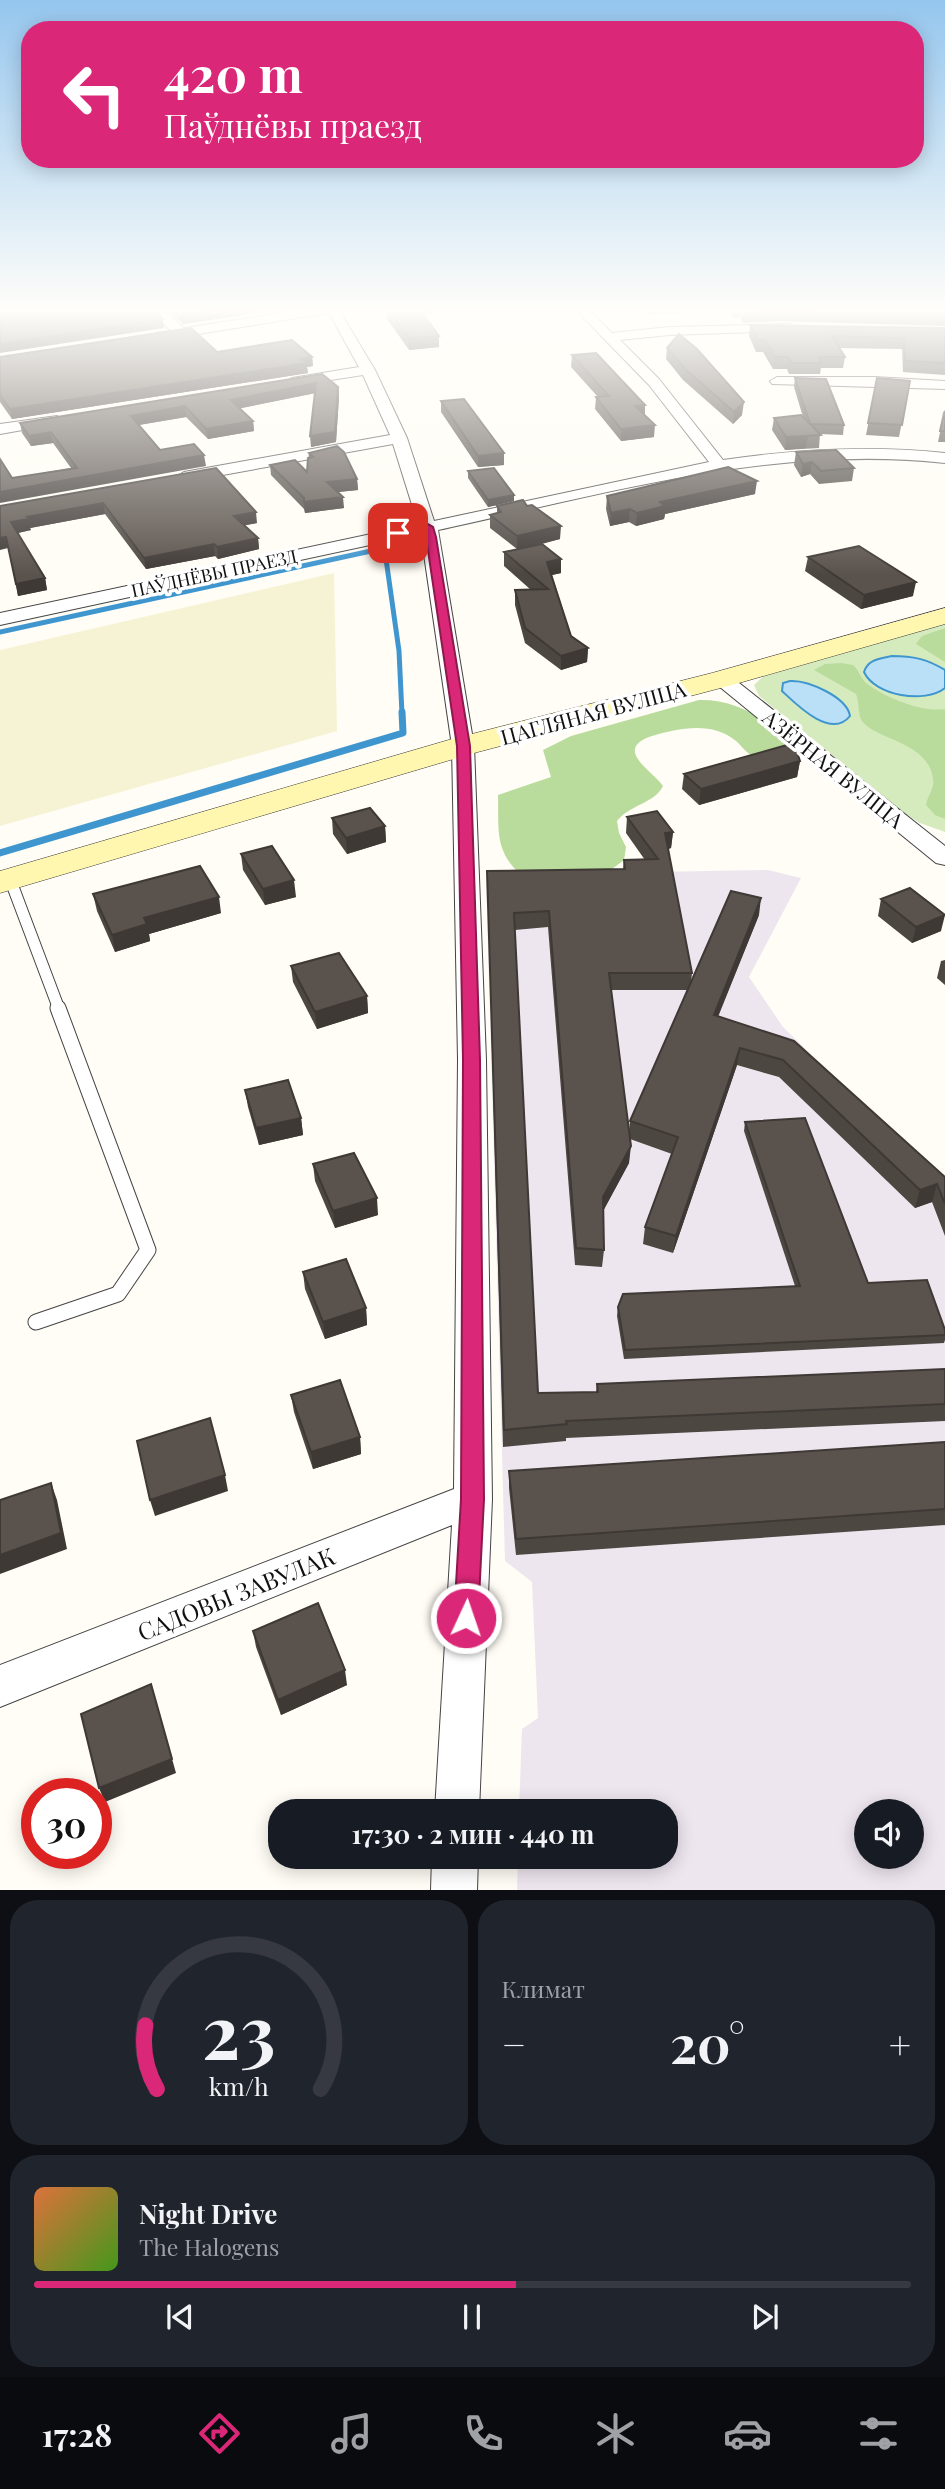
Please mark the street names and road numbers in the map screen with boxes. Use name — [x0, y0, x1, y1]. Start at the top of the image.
street label: ПАЎДНЁВЫ ПРАЕЗД — [129, 544, 299, 602]
street label: ЦАГЛЯНАЯ ВУЛІЦА — [497, 674, 690, 750]
street label: АЗЁРНАЯ ВУЛІЦА — [757, 702, 911, 834]
street label: САДОВЫ ЗАВУЛАК — [132, 1539, 340, 1647]

